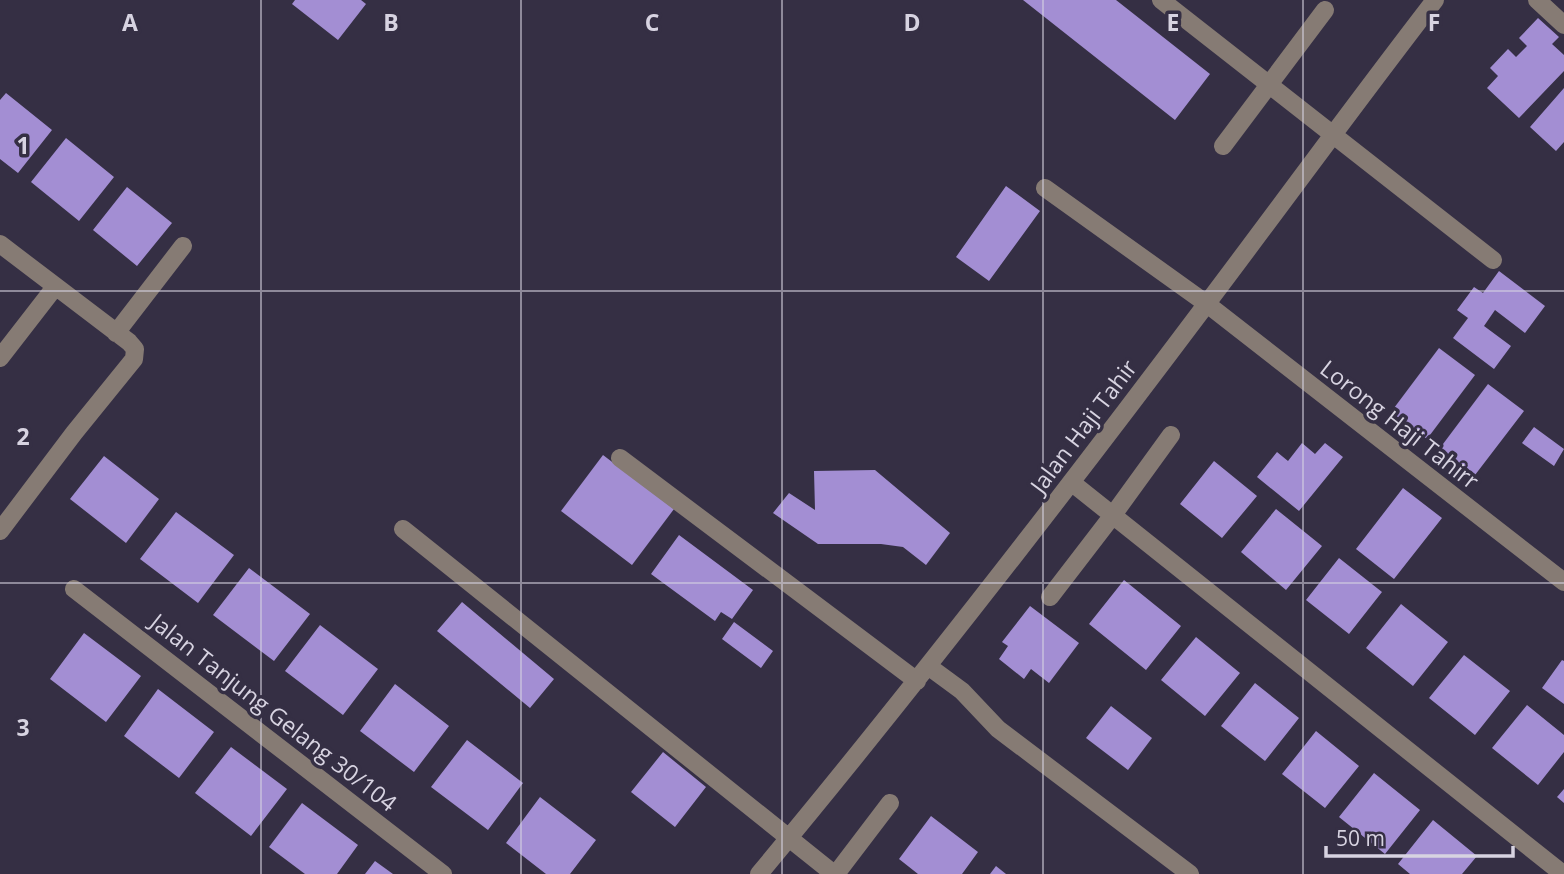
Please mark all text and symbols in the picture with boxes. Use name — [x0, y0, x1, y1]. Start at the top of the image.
text: A — [122, 6, 138, 38]
text: B — [383, 6, 399, 38]
text: C — [645, 6, 659, 38]
text: D — [903, 6, 921, 38]
text: E — [1167, 6, 1179, 38]
text: F — [1428, 6, 1440, 38]
text: 1 — [16, 129, 30, 161]
street label: Jalan Haji Tahir — [1021, 352, 1144, 501]
street label: Lorong Haji Tahirr — [1314, 352, 1486, 496]
text: 2 — [16, 420, 30, 452]
street label: Jalan Tanjung Gelang 30/104 — [143, 604, 404, 818]
text: 3 — [16, 711, 30, 743]
scale bar — [1326, 814, 1513, 858]
text: 50 m — [1336, 824, 1385, 852]

